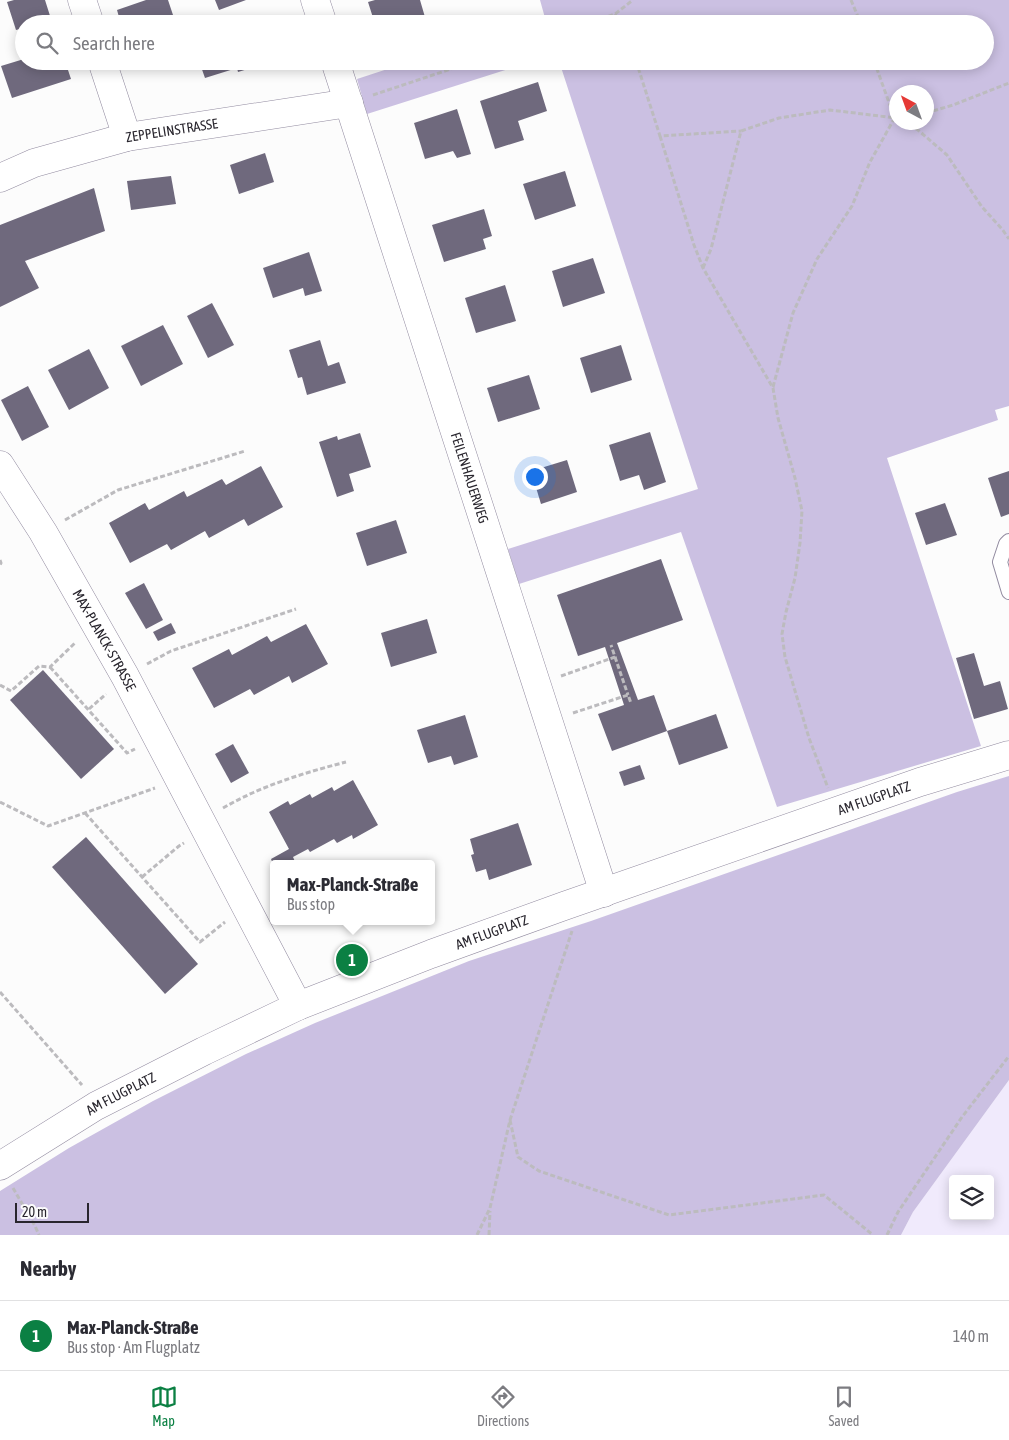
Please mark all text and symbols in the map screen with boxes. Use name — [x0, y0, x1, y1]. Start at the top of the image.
search box — [15, 15, 994, 70]
icon: search — [33, 29, 61, 57]
text: Search here — [73, 32, 155, 54]
north arrow — [889, 85, 934, 130]
street label: ZEPPELINSTRASSE — [125, 115, 219, 145]
street label: FEILENHAUERWEG — [448, 430, 492, 525]
your location — [522, 464, 548, 490]
street label: MAX-PLANCK-STRASSE — [69, 587, 139, 694]
street label: AM FLUGPLATZ — [835, 778, 912, 818]
popup — [270, 860, 435, 925]
text: Max-Planck-Straße — [287, 873, 418, 895]
text: Bus stop — [287, 895, 335, 913]
street label: AM FLUGPLATZ — [453, 912, 530, 953]
pin: 1 — [336, 941, 368, 979]
street label: AM FLUGPLATZ — [83, 1069, 158, 1118]
map controls — [949, 1175, 994, 1220]
button: layers — [949, 1175, 994, 1220]
scale bar — [15, 1200, 89, 1223]
text: 20 m — [22, 1204, 47, 1220]
text: Nearby — [20, 1256, 76, 1280]
text: Max-Planck-Straße — [67, 1316, 199, 1338]
text: 1 — [32, 1327, 40, 1345]
text: 140 m — [953, 1327, 989, 1345]
text: Bus stop · Am Flugplatz — [67, 1338, 200, 1356]
tab: Map — [150, 1383, 178, 1429]
tab: Directions — [477, 1383, 529, 1429]
tab: Saved — [828, 1383, 859, 1429]

